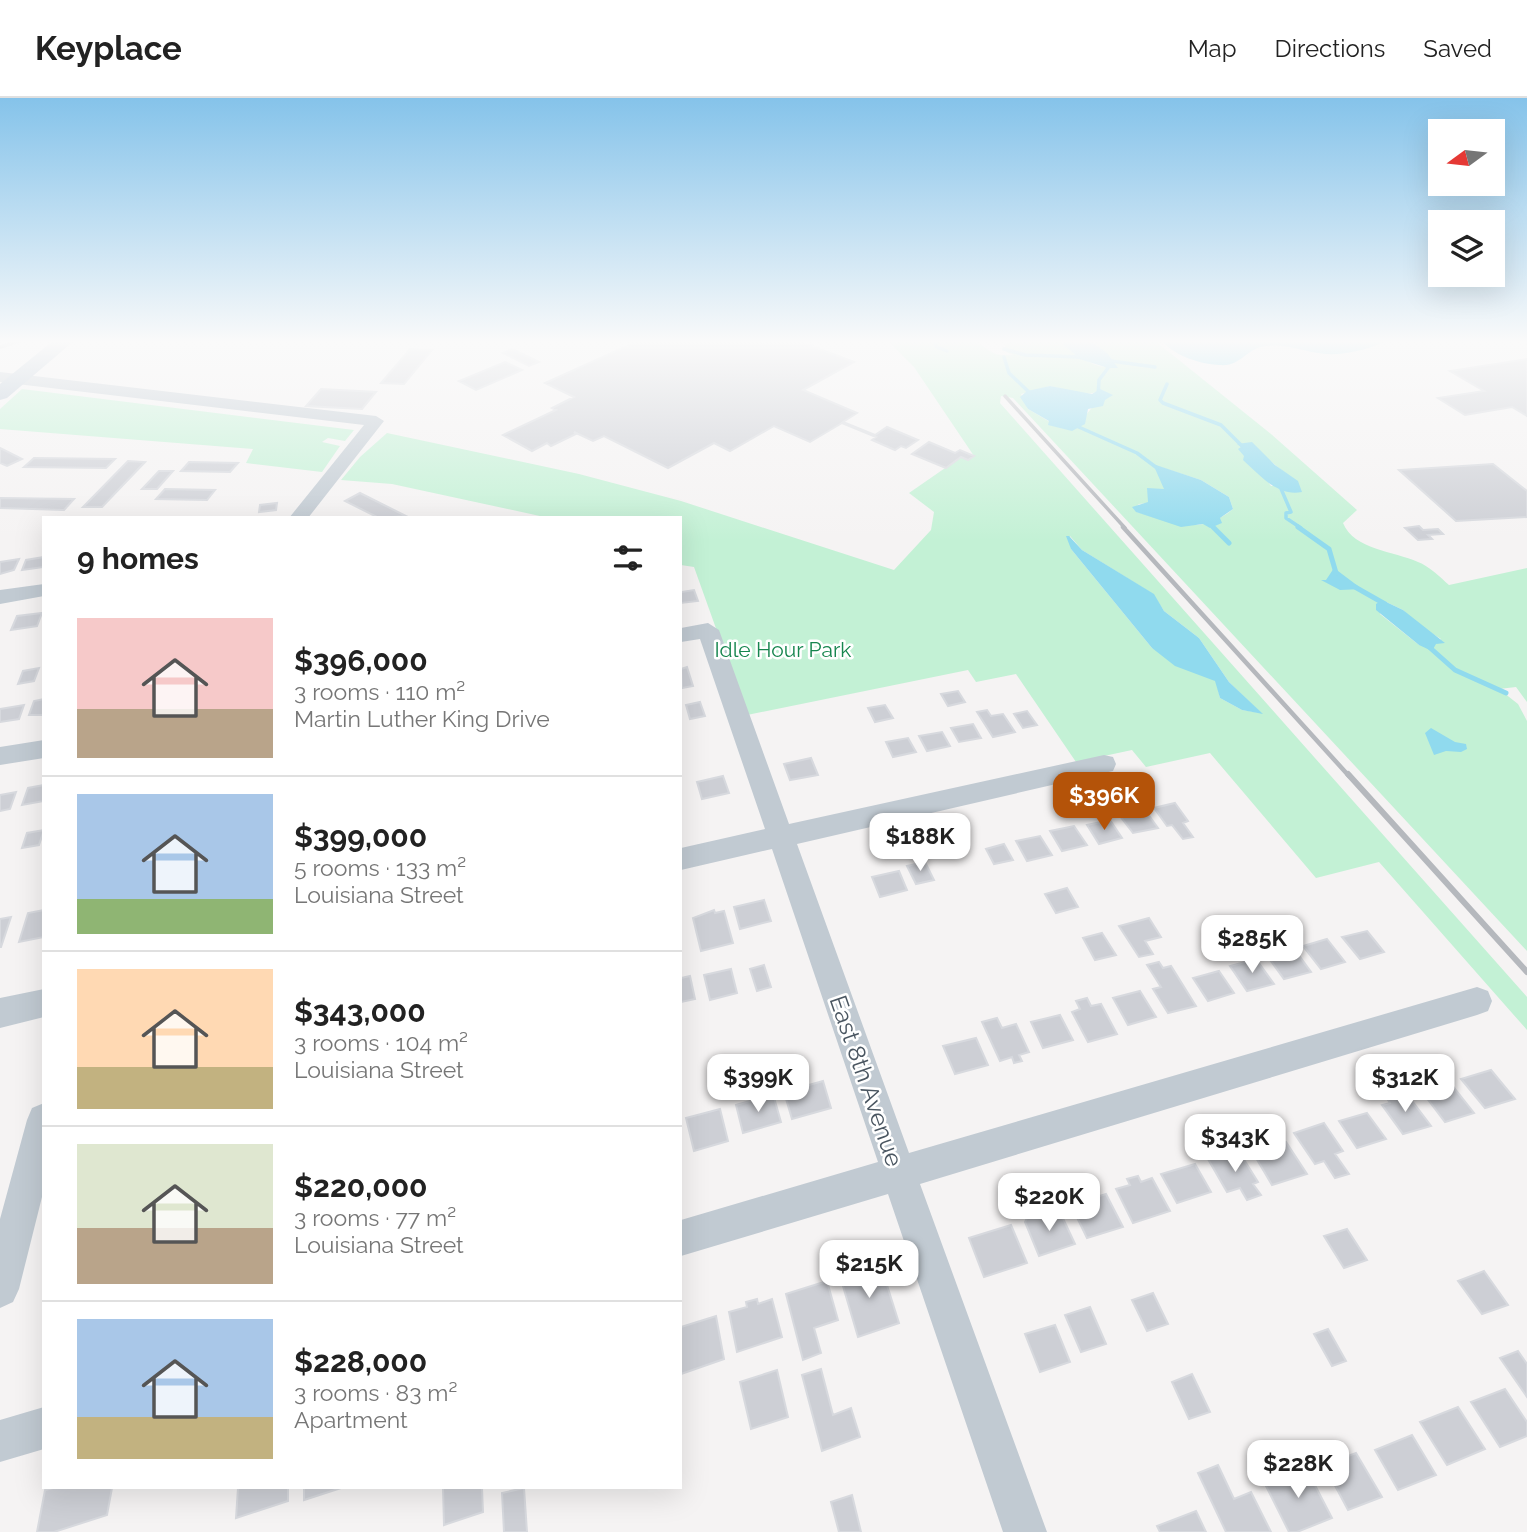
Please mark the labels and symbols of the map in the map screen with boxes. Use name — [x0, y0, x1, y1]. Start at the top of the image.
north arrow — [1428, 119, 1505, 196]
park label: Idle Hour Park — [715, 637, 851, 662]
pin: $396K — [1055, 772, 1153, 832]
pin: $188K — [871, 814, 969, 873]
pin: $285K — [1203, 916, 1301, 975]
street label: East 8th Avenue — [824, 991, 909, 1170]
pin: $399K — [709, 1054, 807, 1114]
pin: $312K — [1356, 1054, 1454, 1114]
pin: $343K — [1186, 1114, 1284, 1174]
pin: $220K — [1000, 1174, 1098, 1233]
pin: $215K — [820, 1240, 918, 1300]
pin: $228K — [1249, 1440, 1347, 1500]

